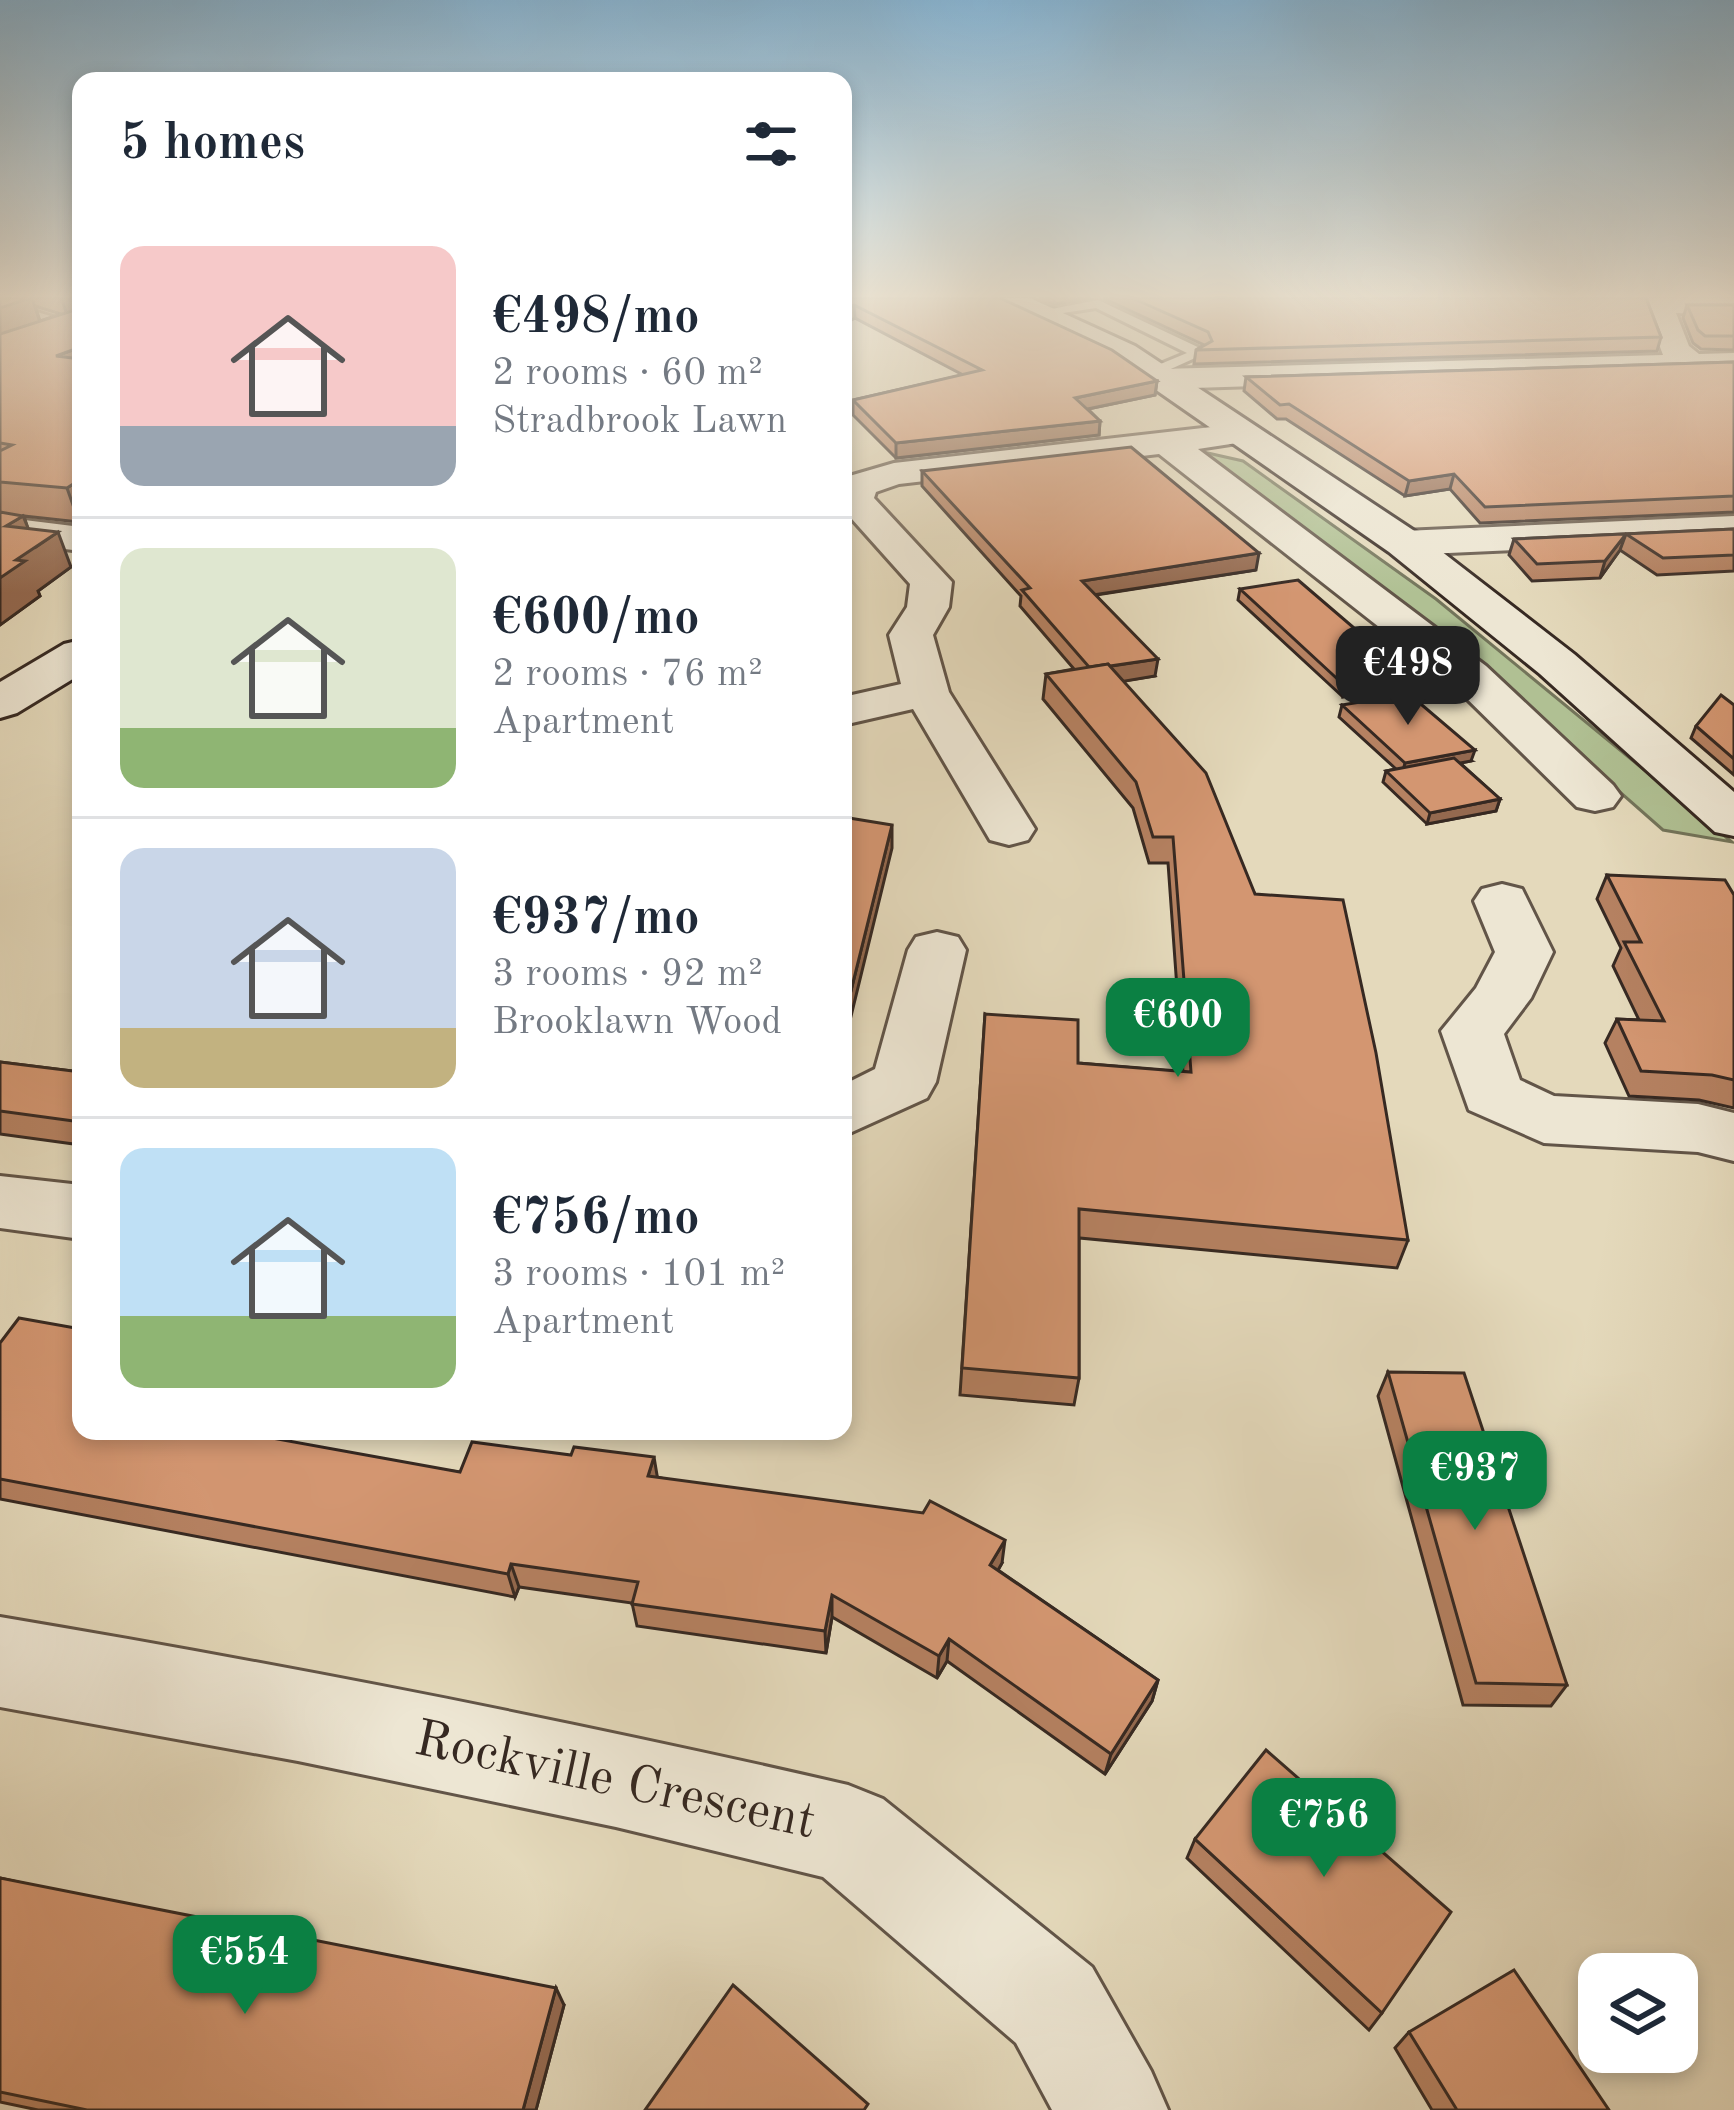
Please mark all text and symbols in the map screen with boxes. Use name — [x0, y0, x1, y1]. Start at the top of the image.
icon: filters — [738, 111, 804, 177]
text: 5 homes — [120, 119, 305, 170]
text: €498/mo — [492, 293, 700, 344]
icon: home — [216, 294, 360, 438]
text: 2 rooms · 60 m² — [492, 354, 763, 393]
text: Stradbrook Lawn — [492, 402, 787, 441]
text: €600/mo — [492, 594, 700, 645]
icon: home — [216, 596, 360, 740]
pin: €498 — [1337, 626, 1479, 728]
text: €498 — [1363, 645, 1453, 684]
text: 2 rooms · 76 m² — [492, 655, 763, 694]
text: Apartment — [492, 703, 675, 742]
text: €937/mo — [492, 894, 700, 945]
icon: home — [216, 896, 360, 1040]
text: 3 rooms · 92 m² — [492, 955, 763, 994]
pin: €600 — [1107, 978, 1249, 1080]
text: €600 — [1133, 997, 1223, 1036]
text: Brooklawn Wood — [492, 1003, 782, 1042]
text: €756/mo — [492, 1194, 700, 1245]
icon: home — [216, 1196, 360, 1340]
text: 3 rooms · 101 m² — [492, 1255, 785, 1294]
text: Apartment — [492, 1303, 675, 1342]
pin: €937 — [1404, 1431, 1546, 1533]
text: €937 — [1430, 1450, 1520, 1489]
street label: Rockville Crescent — [410, 1715, 820, 1849]
pin: €756 — [1253, 1778, 1395, 1880]
text: €756 — [1279, 1797, 1369, 1836]
pin: €554 — [174, 1915, 316, 2017]
text: €554 — [200, 1934, 290, 1973]
map controls — [1578, 1953, 1698, 2073]
button: layers — [1578, 1953, 1698, 2073]

